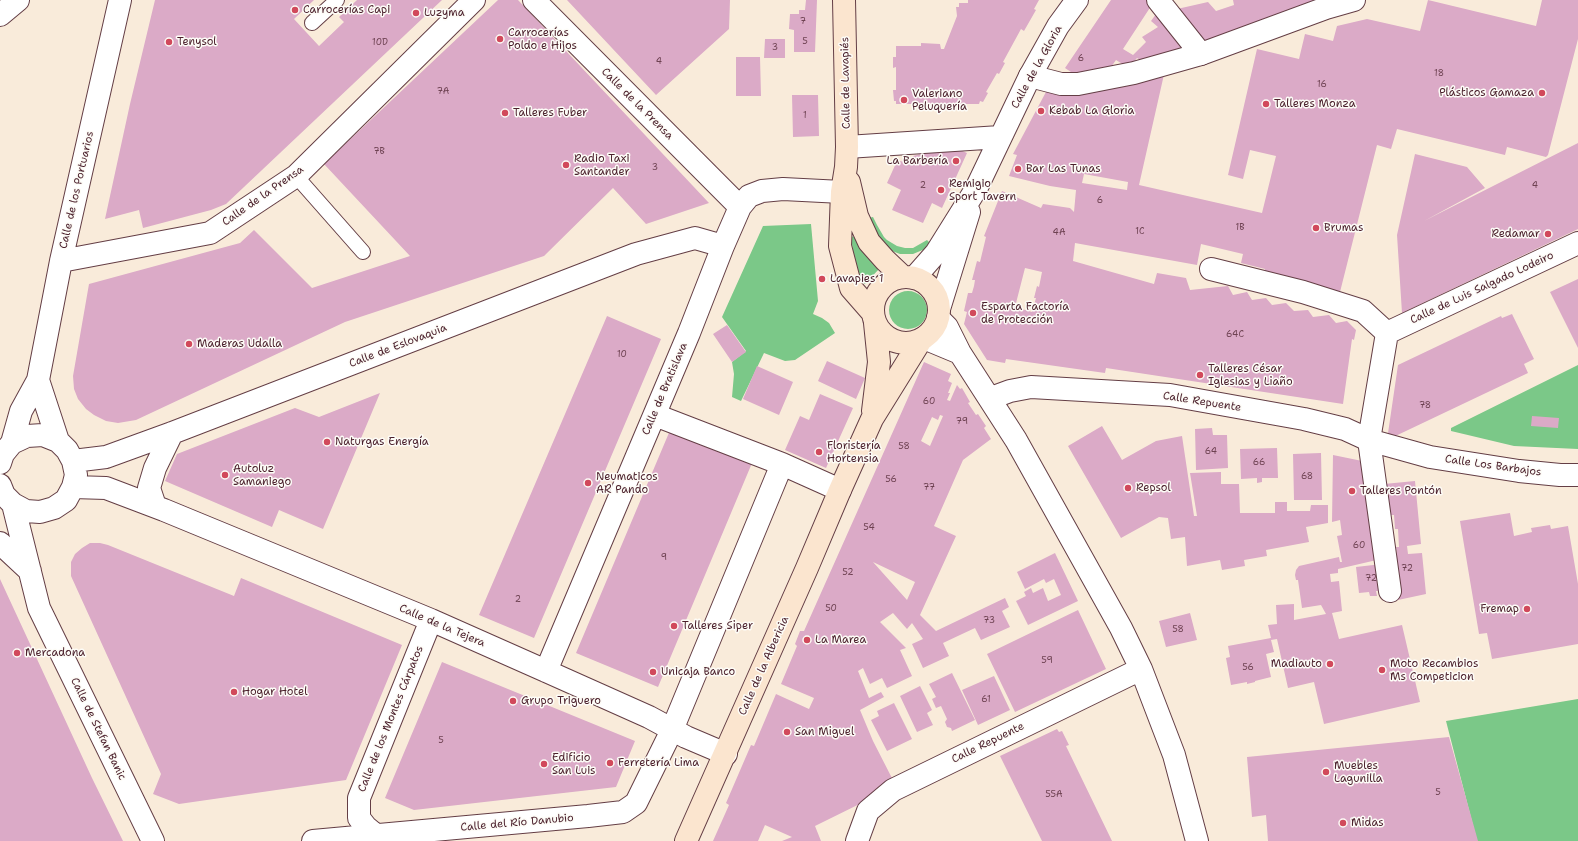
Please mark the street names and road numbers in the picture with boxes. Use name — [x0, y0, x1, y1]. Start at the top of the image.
street label: Calle de la Gloria — [1009, 23, 1065, 111]
street label: Calle de Lavapiés — [839, 37, 853, 129]
street label: Calle de la Prensa — [598, 65, 676, 143]
street label: Calle de los Portuarios — [57, 130, 97, 250]
street label: Calle de la Prensa — [220, 163, 306, 229]
street label: Calle de Luis Salgado Lodeiro — [1408, 249, 1556, 327]
street label: Calle de Eslovaquia — [347, 321, 449, 371]
street label: Calle de Bratislava — [640, 341, 690, 437]
street label: Calle Repuente — [1162, 389, 1242, 415]
street label: Calle Los Barbajos — [1444, 453, 1542, 479]
street label: Calle de la Tejera — [397, 602, 487, 650]
street label: Calle de la Albericia — [736, 614, 792, 718]
street label: Calle de los Montes Cárpatos — [356, 644, 426, 794]
street label: Calle de Stefan Banic — [67, 676, 129, 782]
street label: Calle Repuente — [949, 720, 1027, 766]
street label: Calle del Río Danubio — [460, 811, 574, 835]

